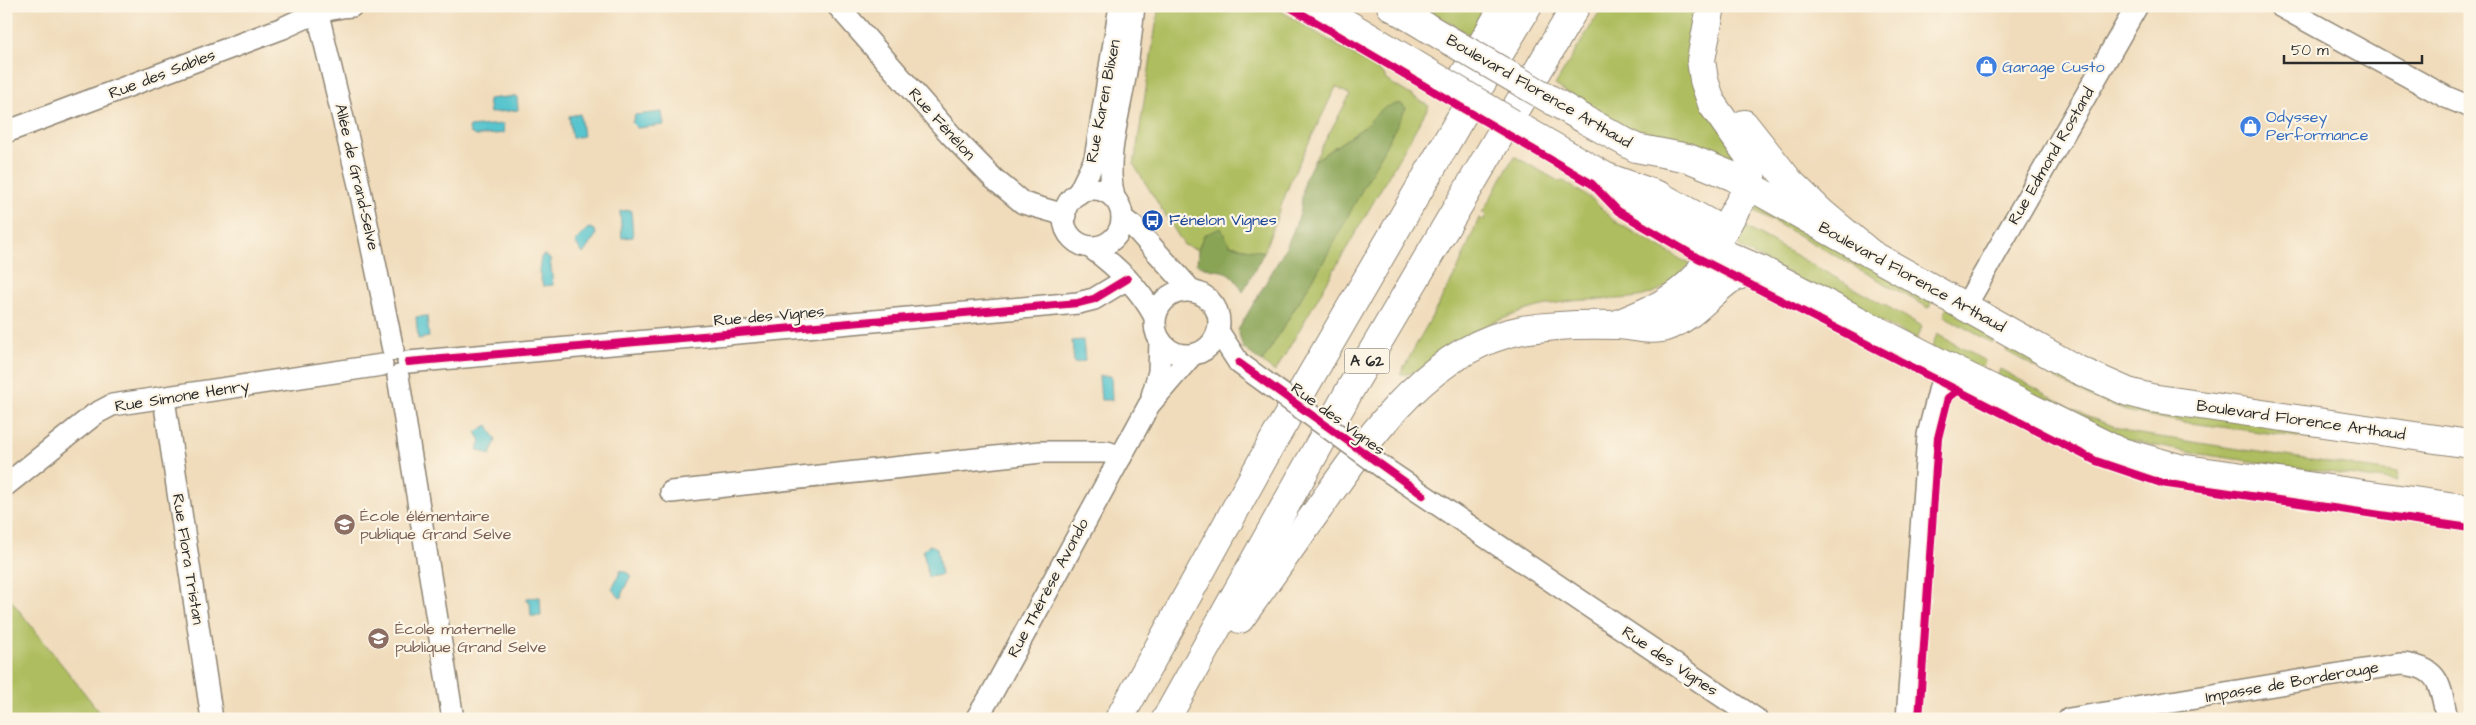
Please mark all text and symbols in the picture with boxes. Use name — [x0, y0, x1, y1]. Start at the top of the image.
street label: Boulevard Florence Arthaud — [1442, 29, 1636, 153]
scale bar — [2284, 32, 2421, 64]
street label: Rue Karen Blixen — [1080, 38, 1126, 164]
text: 50 m — [2291, 40, 2329, 61]
street label: Rue des Sables — [106, 44, 218, 104]
shop icon: Garage Custo — [1974, 55, 1998, 79]
place label: Garage Custo — [2002, 56, 2104, 79]
street label: Rue Fénélon — [904, 83, 980, 165]
street label: Rue Edmond Rostand — [2003, 83, 2099, 229]
street label: Allée de Grand-Selve — [329, 102, 385, 253]
place label: Odyssey Performance — [2266, 106, 2369, 146]
shop icon: Odyssey Performance — [2238, 114, 2262, 138]
bus stop icon: Fénelon Vignes — [1141, 208, 1165, 232]
place label: Fénelon Vignes — [1169, 209, 1277, 232]
street label: Boulevard Florence Arthaud — [1815, 216, 2009, 338]
street label: Rue des Vignes — [713, 300, 825, 333]
road number: A 62 — [1344, 348, 1390, 374]
street label: Rue Simone Henry — [113, 374, 251, 418]
street label: Rue des Vignes — [1286, 377, 1389, 461]
street label: Boulevard Florence Arthaud — [2195, 394, 2407, 446]
street label: Rue Flora Tristan — [167, 492, 209, 626]
place label: École élémentaire publique Grand Selve — [360, 505, 512, 545]
school or university icon: École élémentaire publique Grand Selve — [332, 513, 356, 537]
street label: Rue Thérèse Avondo — [1002, 515, 1094, 661]
place label: École maternelle publique Grand Selve — [395, 618, 547, 658]
street label: Rue des Vignes — [1617, 621, 1722, 702]
school or university icon: École maternelle publique Grand Selve — [367, 626, 391, 650]
street label: Impasse de Borderouge — [2204, 656, 2381, 709]

